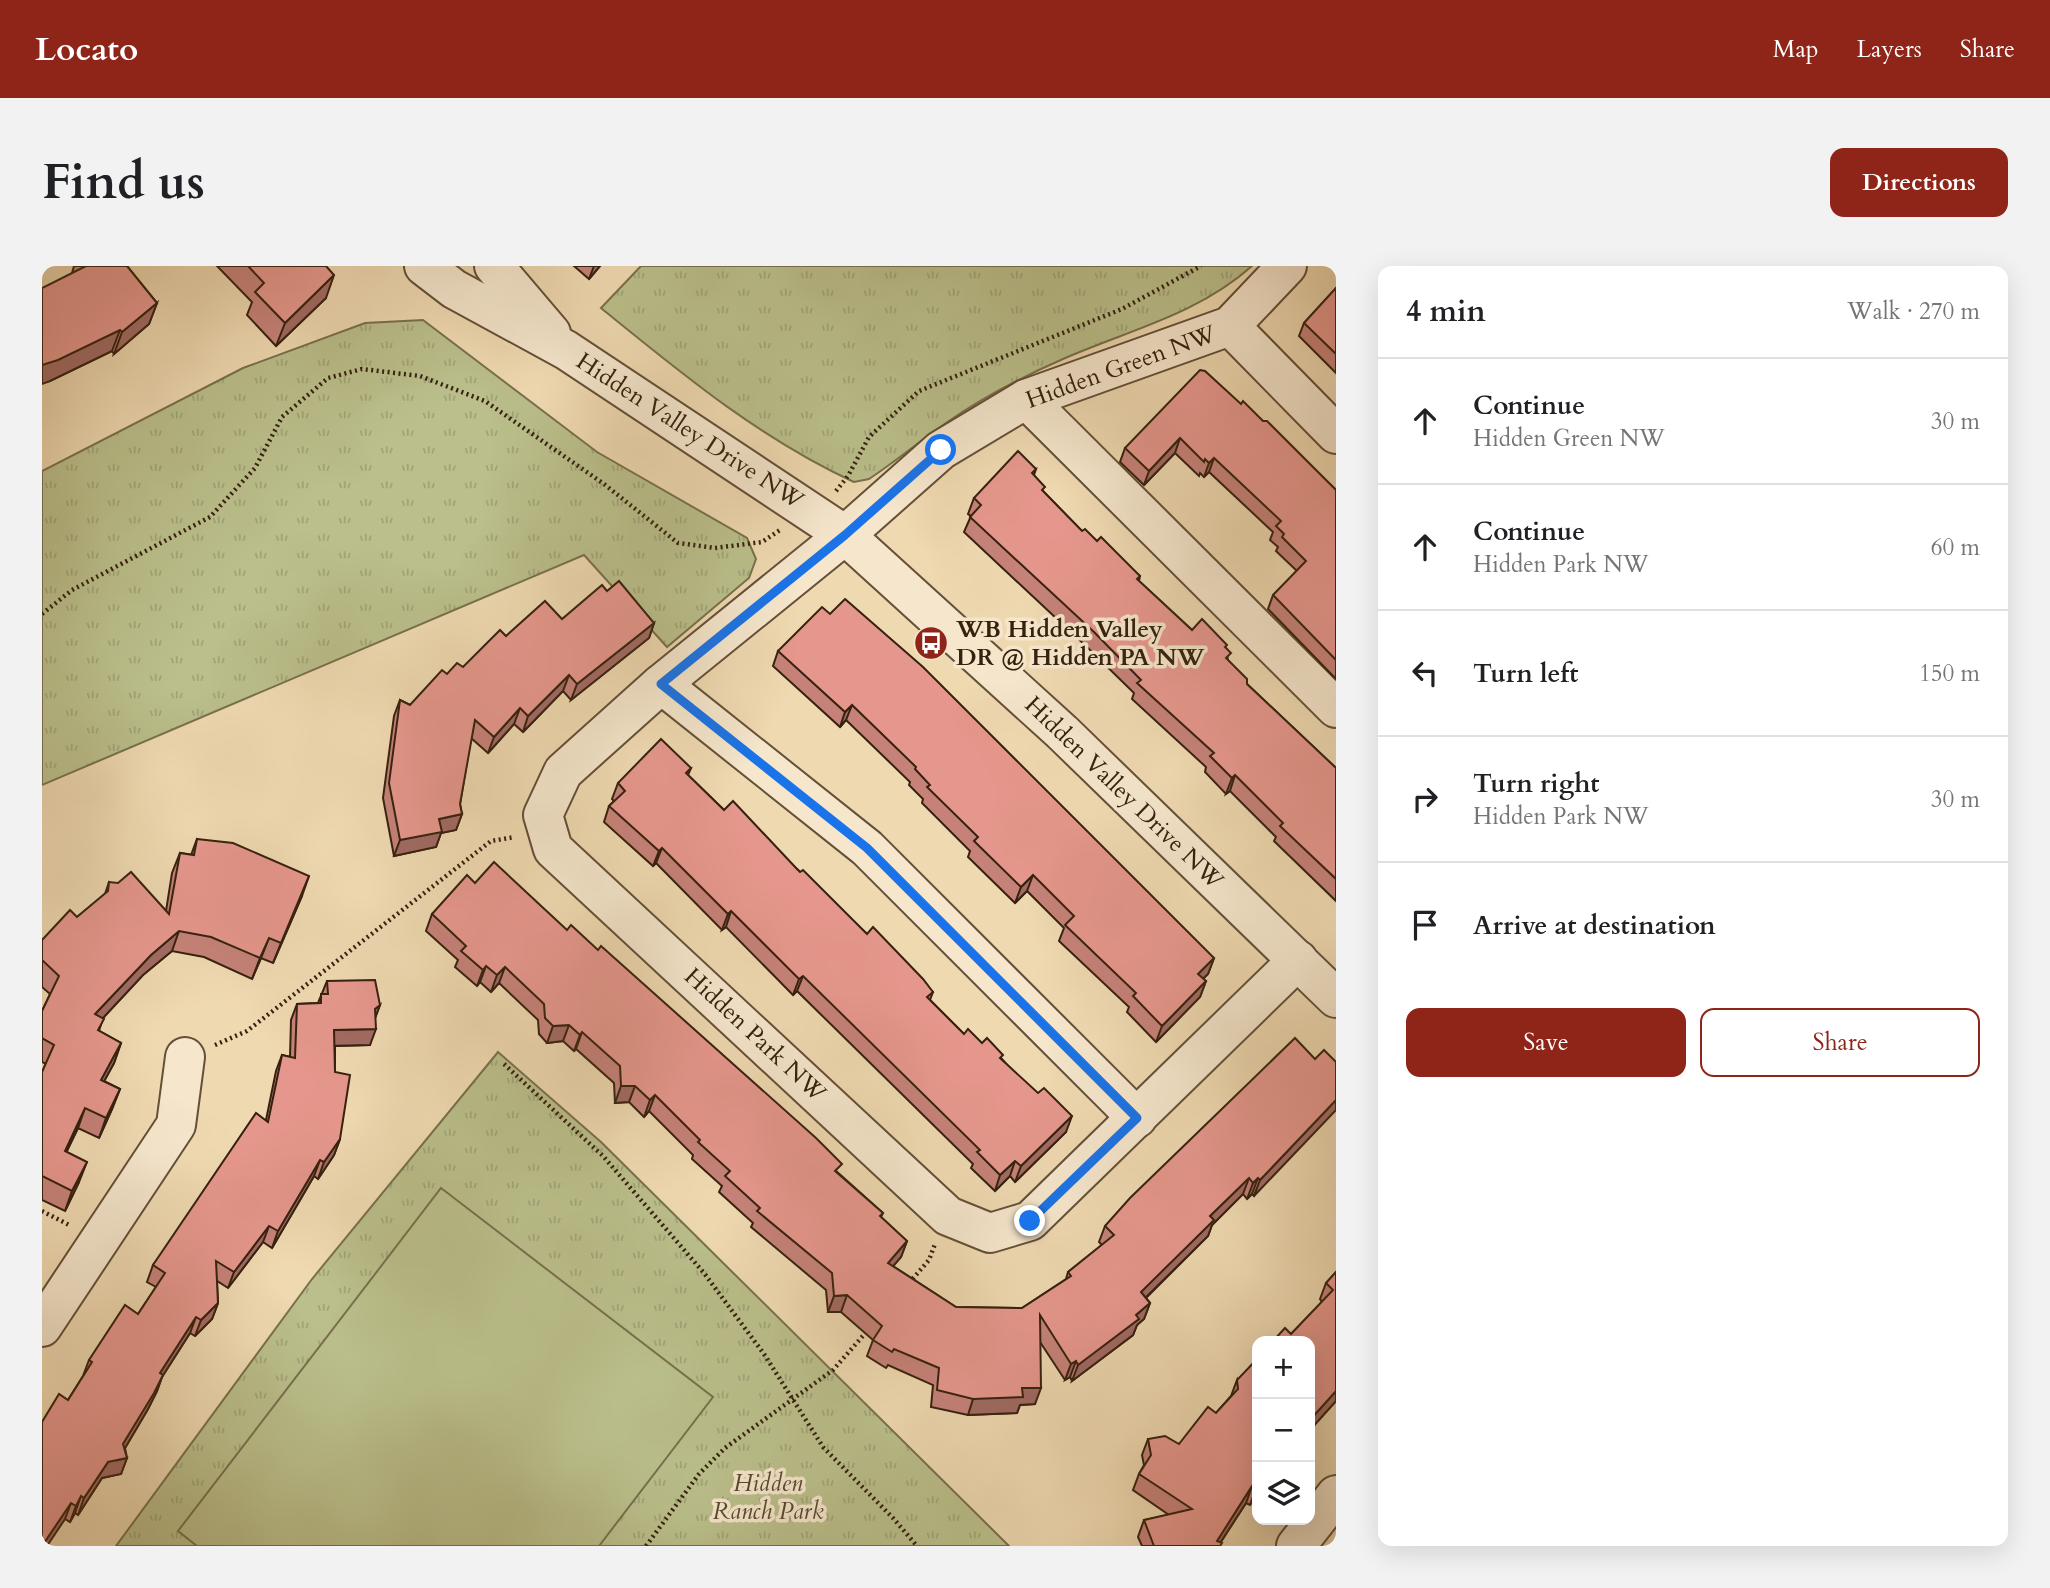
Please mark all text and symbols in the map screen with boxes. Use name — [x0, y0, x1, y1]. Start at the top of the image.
text: Locato — [35, 27, 138, 72]
text: Map — [1773, 33, 1819, 66]
text: Layers — [1857, 33, 1922, 66]
text: Share — [1960, 33, 2015, 66]
button: Directions — [1830, 148, 2008, 217]
text: Find us — [42, 149, 205, 216]
text: 4 min — [1406, 291, 1486, 332]
text: Walk · 270 m — [1847, 296, 1980, 327]
street label: Hidden Green NW — [1021, 317, 1221, 417]
street label: Hidden Valley Drive NW — [570, 345, 811, 517]
text: Continue — [1473, 388, 1585, 423]
icon: ahead — [1406, 402, 1444, 440]
text: 30 m — [1931, 406, 1980, 437]
text: Hidden Green NW — [1473, 423, 1665, 454]
route start — [925, 434, 956, 465]
text: Continue — [1473, 514, 1585, 549]
icon: ahead — [1406, 528, 1444, 566]
text: 60 m — [1931, 532, 1980, 563]
text: Hidden Park NW — [1473, 549, 1648, 580]
place label: WB Hidden Valley DR @ Hidden PA NW — [955, 613, 1205, 674]
bus stop icon: WB Hidden Valley DR @ Hidden PA NW — [912, 624, 950, 662]
icon: left — [1406, 654, 1444, 692]
text: Turn left — [1473, 656, 1578, 691]
text: 150 m — [1919, 658, 1980, 689]
street label: Hidden Valley Drive NW — [1017, 689, 1231, 897]
text: Turn right — [1473, 766, 1600, 801]
icon: right — [1406, 780, 1444, 818]
text: 30 m — [1931, 784, 1980, 815]
text: Hidden Park NW — [1473, 801, 1648, 832]
icon: arrive — [1406, 906, 1444, 944]
text: Arrive at destination — [1473, 908, 1716, 943]
street label: Hidden Park NW — [677, 961, 834, 1110]
button: Save — [1406, 1008, 1686, 1077]
button: Share — [1700, 1008, 1980, 1077]
route end — [1014, 1205, 1045, 1236]
map controls — [1252, 1336, 1315, 1525]
button: + — [1252, 1336, 1315, 1399]
button: − — [1252, 1399, 1315, 1462]
button: layers — [1252, 1462, 1315, 1525]
park label: Hidden Ranch Park — [712, 1467, 824, 1528]

